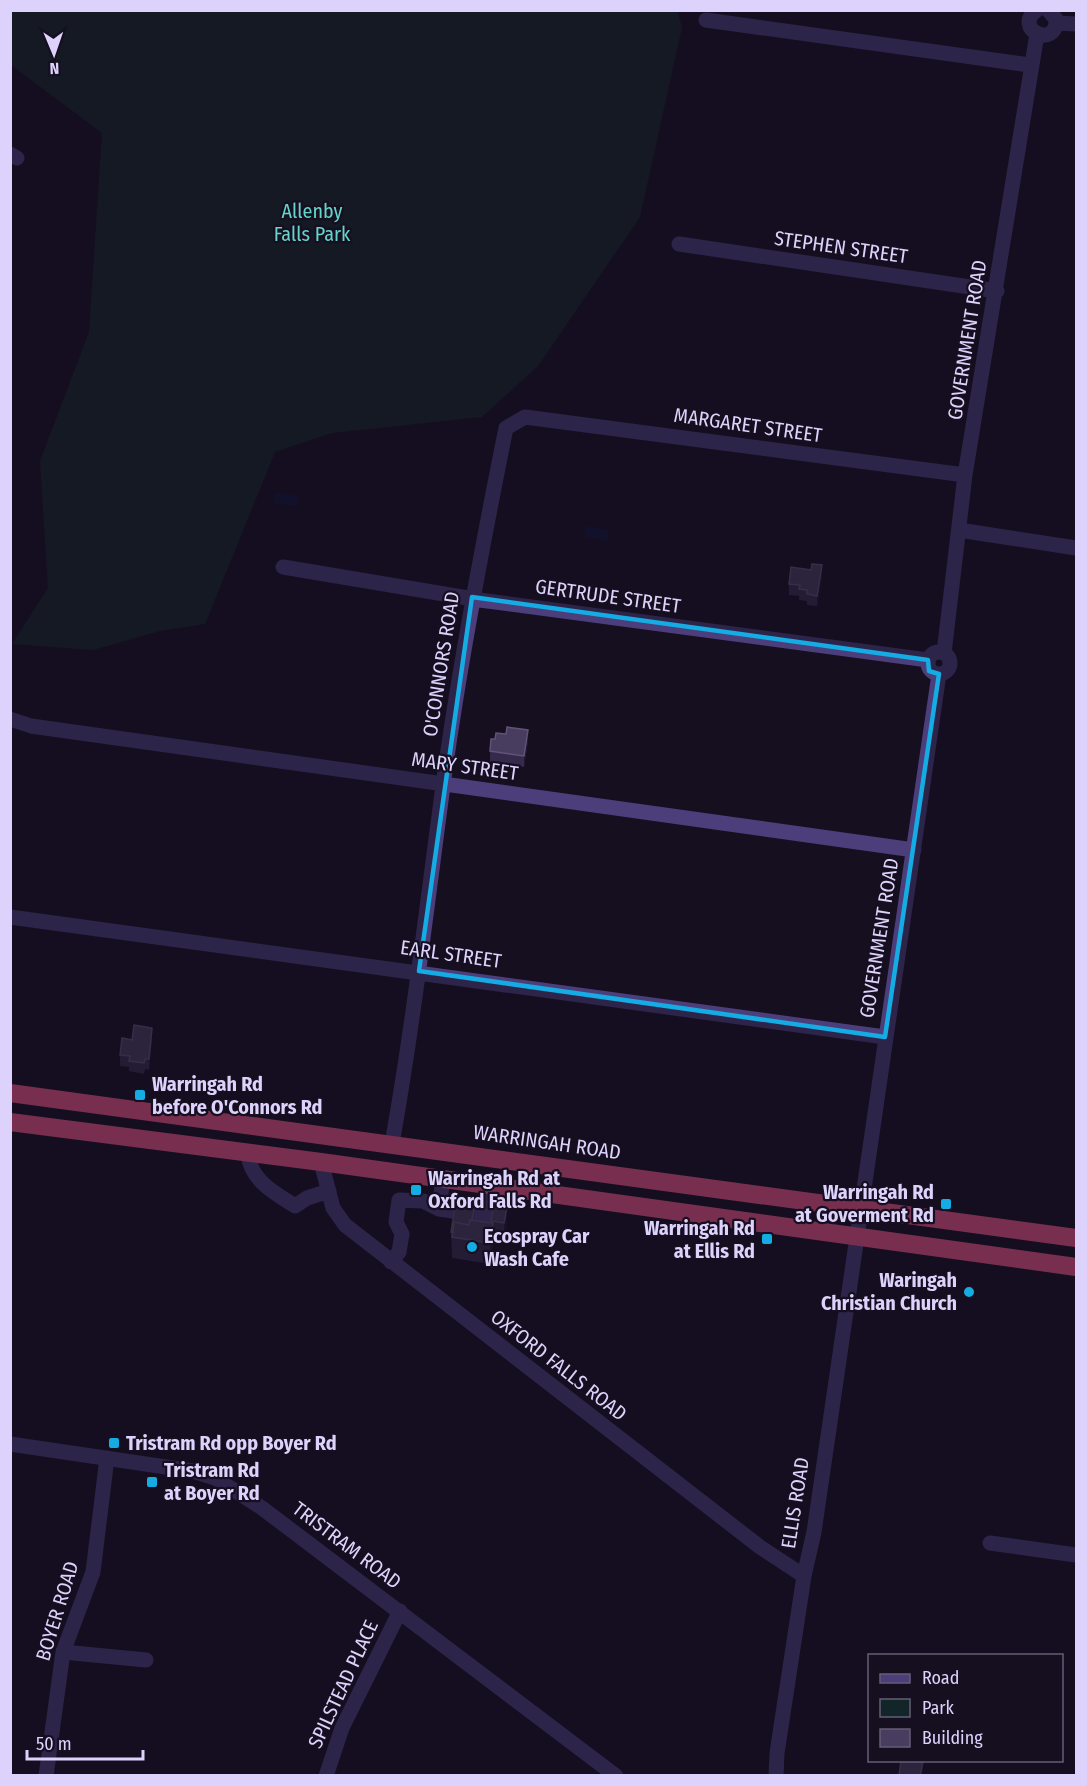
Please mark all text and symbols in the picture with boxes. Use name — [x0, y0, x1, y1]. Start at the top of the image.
north arrow — [24, 24, 84, 84]
text: N — [49, 59, 60, 78]
park label: Allenby Falls Park — [274, 199, 351, 246]
street label: STEPHEN STREET — [773, 226, 910, 268]
street label: GOVERNMENT ROAD — [943, 258, 991, 422]
street label: MARGARET STREET — [672, 403, 824, 447]
street label: GERTRUDE STREET — [534, 574, 683, 618]
street label: O'CONNORS ROAD — [418, 590, 464, 738]
street label: MARY STREET — [410, 747, 521, 785]
street label: GOVERNMENT ROAD — [855, 856, 903, 1020]
street label: EARL STREET — [399, 935, 504, 973]
place label: Warringah Rd before O'Connors Rd — [152, 1072, 322, 1119]
marker: Warringah Rd before O'Connors Rd — [133, 1088, 147, 1102]
street label: WARRINGAH ROAD — [472, 1120, 622, 1164]
place label: Warringah Rd at Oxford Falls Rd — [428, 1166, 561, 1213]
place label: Warringah Rd at Goverment Rd — [795, 1180, 934, 1227]
marker: Warringah Rd at Oxford Falls Rd — [409, 1183, 423, 1197]
marker: Warringah Rd at Goverment Rd — [939, 1197, 953, 1211]
place label: Warringah Rd at Ellis Rd — [644, 1216, 755, 1263]
place label: Ecospray Car Wash Cafe — [484, 1224, 590, 1271]
marker: Warringah Rd at Ellis Rd — [760, 1232, 774, 1246]
marker: Ecospray Car Wash Cafe — [465, 1240, 479, 1254]
place label: Waringah Christian Church — [821, 1268, 957, 1315]
marker: Waringah Christian Church — [962, 1285, 976, 1299]
street label: OXFORD FALLS ROAD — [486, 1305, 632, 1425]
place label: Tristram Rd opp Boyer Rd — [126, 1431, 337, 1455]
marker: Tristram Rd opp Boyer Rd — [107, 1436, 121, 1450]
street label: ELLIS ROAD — [776, 1456, 814, 1550]
place label: Tristram Rd at Boyer Rd — [164, 1458, 260, 1505]
marker: Tristram Rd at Boyer Rd — [145, 1475, 159, 1489]
street label: TRISTRAM ROAD — [288, 1496, 406, 1594]
street label: BOYER ROAD — [30, 1558, 84, 1664]
street label: SPILSTEAD PLACE — [303, 1616, 383, 1752]
legend — [868, 1654, 1063, 1762]
text: Road — [922, 1667, 959, 1689]
text: Park — [922, 1697, 955, 1719]
scale bar — [27, 1723, 142, 1761]
text: Building — [922, 1727, 983, 1749]
text: 50 m — [36, 1733, 72, 1755]

